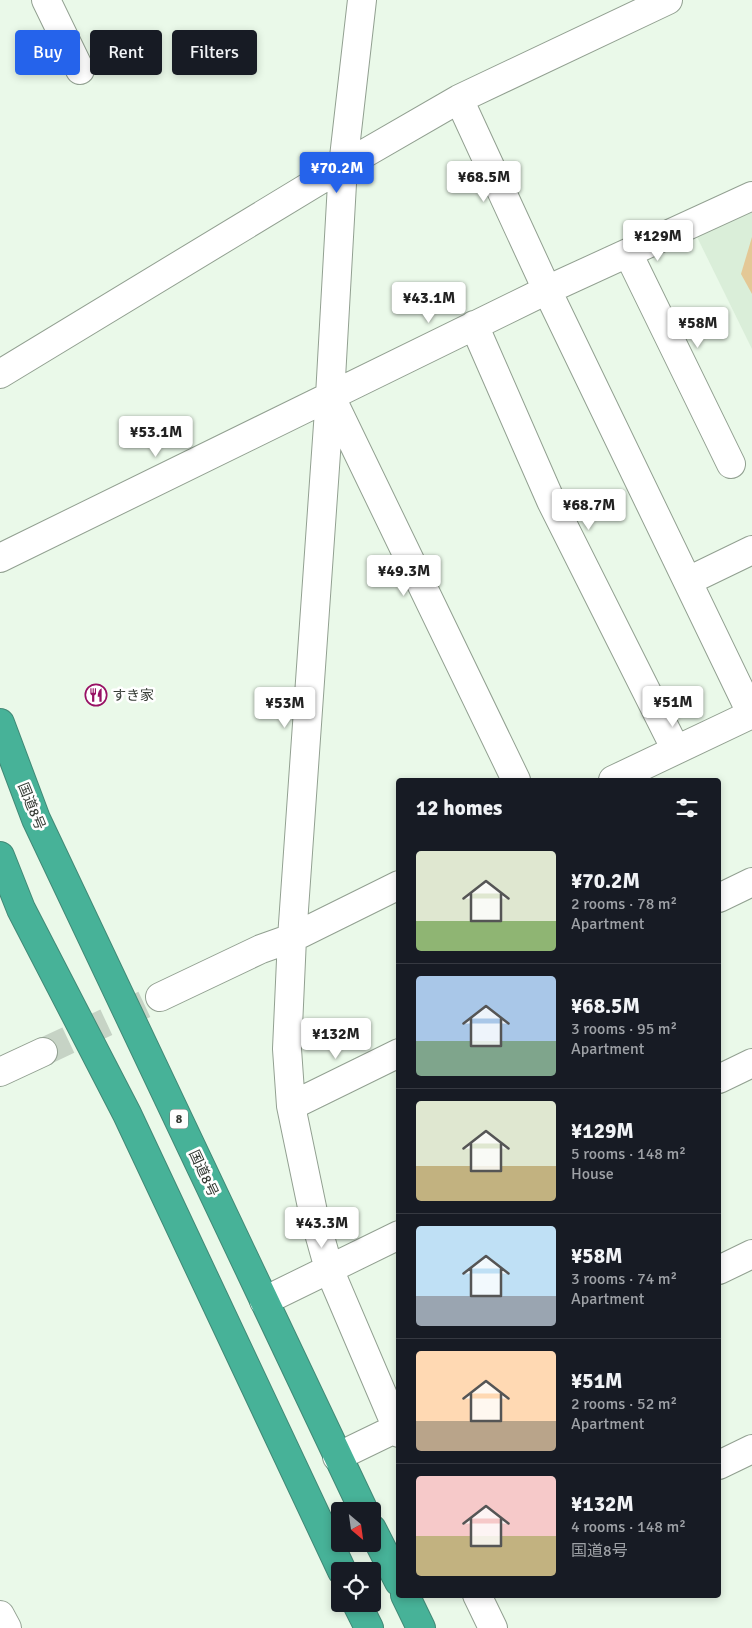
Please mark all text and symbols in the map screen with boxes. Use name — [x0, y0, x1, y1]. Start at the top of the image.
chip: Buy — [15, 30, 80, 75]
chip: Rent — [90, 30, 162, 75]
chip: Filters — [172, 30, 257, 75]
pin: ¥70.2M — [296, 152, 378, 194]
text: ¥70.2M — [311, 158, 363, 178]
pin: ¥68.5M — [443, 160, 525, 203]
text: ¥68.5M — [458, 167, 510, 187]
pin: ¥129M — [623, 220, 693, 262]
text: ¥129M — [634, 226, 682, 246]
pin: ¥43.1M — [388, 282, 470, 324]
text: ¥43.1M — [403, 288, 455, 308]
pin: ¥58M — [668, 306, 728, 349]
text: ¥58M — [678, 313, 718, 333]
pin: ¥53.1M — [115, 416, 197, 458]
text: ¥53.1M — [130, 422, 182, 442]
pin: ¥68.7M — [548, 488, 630, 531]
text: ¥68.7M — [563, 495, 615, 515]
pin: ¥49.3M — [363, 554, 445, 597]
text: ¥49.3M — [378, 561, 430, 581]
restaurant icon: すき家 — [84, 683, 108, 707]
pin: ¥53M — [255, 686, 315, 729]
pin: ¥51M — [643, 686, 703, 728]
place label: すき家 — [112, 687, 154, 704]
text: ¥51M — [653, 692, 693, 712]
text: ¥53M — [265, 693, 305, 713]
street label: 国道8号 — [14, 780, 49, 832]
icon: filters — [673, 794, 701, 822]
text: 12 homes — [416, 795, 502, 821]
text: ¥70.2M — [571, 868, 640, 894]
icon: home — [456, 871, 516, 931]
text: 2 rooms · 78 m² — [571, 894, 677, 914]
text: Apartment — [571, 914, 644, 934]
text: ¥68.5M — [571, 993, 640, 1019]
icon: home — [456, 996, 516, 1056]
pin: ¥132M — [301, 1018, 371, 1060]
text: 3 rooms · 95 m² — [571, 1019, 677, 1039]
text: ¥132M — [312, 1024, 360, 1044]
text: Apartment — [571, 1039, 644, 1059]
road number: 8 — [170, 1110, 188, 1128]
text: ¥129M — [571, 1118, 634, 1144]
icon: home — [456, 1121, 516, 1181]
text: 5 rooms · 148 m² — [571, 1144, 686, 1164]
street label: 国道8号 — [185, 1147, 222, 1199]
text: House — [571, 1164, 614, 1184]
pin: ¥43.3M — [281, 1206, 363, 1249]
text: ¥43.3M — [296, 1213, 348, 1233]
text: ¥58M — [571, 1243, 623, 1269]
icon: home — [456, 1246, 516, 1306]
text: 3 rooms · 74 m² — [571, 1269, 677, 1289]
text: Apartment — [571, 1289, 644, 1309]
text: ¥51M — [571, 1368, 623, 1394]
icon: home — [456, 1371, 516, 1431]
text: 2 rooms · 52 m² — [571, 1394, 677, 1414]
text: Apartment — [571, 1414, 644, 1434]
text: ¥132M — [571, 1491, 634, 1517]
icon: home — [456, 1496, 516, 1556]
north arrow — [331, 1502, 381, 1552]
map controls — [331, 1502, 381, 1612]
text: 4 rooms · 148 m² — [571, 1517, 686, 1537]
text: 国道8号 — [571, 1541, 628, 1561]
button: locate — [331, 1562, 381, 1612]

